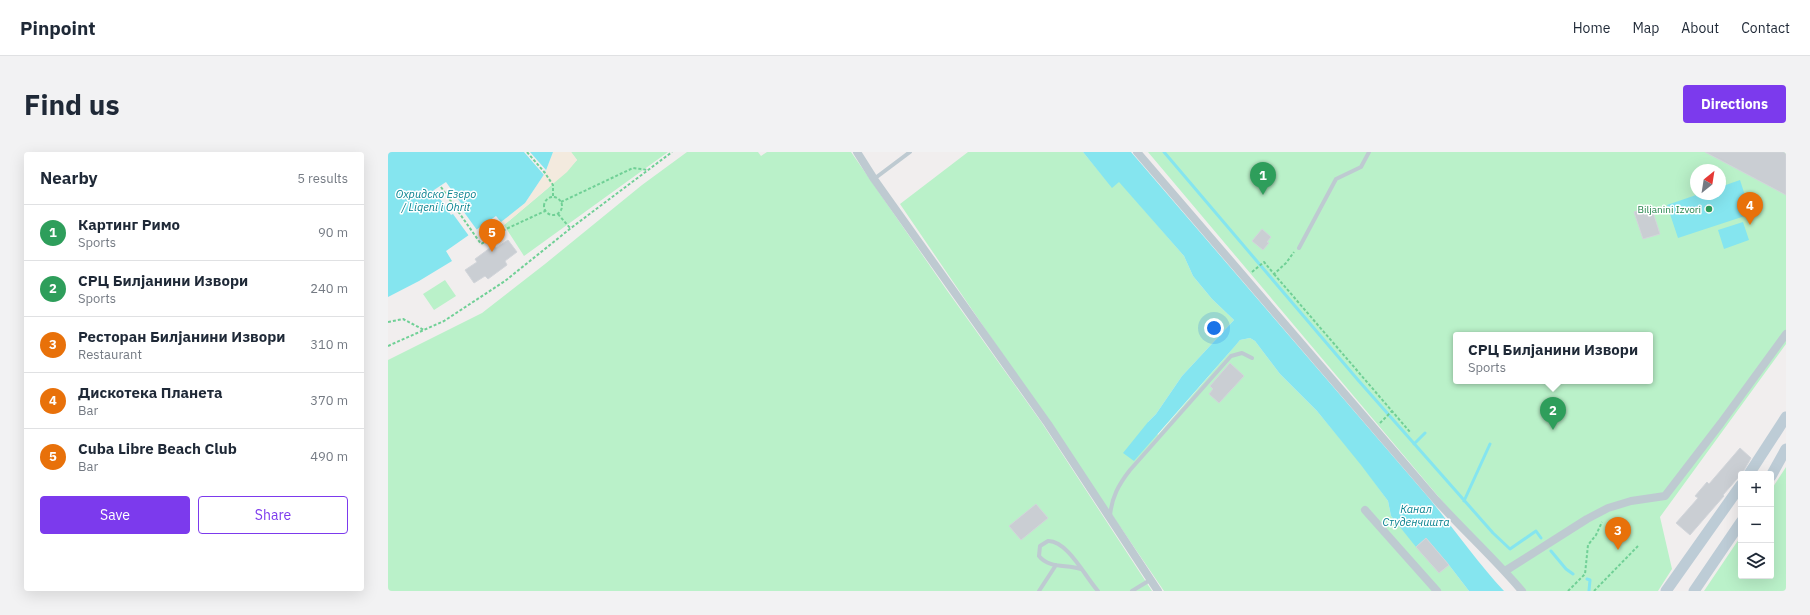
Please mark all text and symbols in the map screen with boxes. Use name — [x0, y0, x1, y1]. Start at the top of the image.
text: Pinpoint — [20, 16, 96, 40]
text: Home — [1573, 19, 1610, 37]
text: Map — [1632, 19, 1659, 37]
text: About — [1681, 19, 1719, 37]
text: Contact — [1741, 19, 1790, 37]
button: Directions — [1683, 85, 1786, 123]
text: Find us — [24, 86, 120, 123]
pin: 1 — [1250, 162, 1276, 195]
north arrow — [1690, 164, 1726, 200]
text: Nearby — [40, 167, 98, 189]
text: 5 results — [297, 170, 348, 187]
water label: Охридско Езеро / Liqeni i Ohrit — [396, 187, 476, 214]
pin: 4 — [1737, 192, 1763, 225]
place label: Biljanini Izvori — [1637, 203, 1701, 216]
marker: Biljanini Izvori — [1704, 204, 1714, 214]
text: Картинг Римо — [78, 215, 180, 234]
pin: 5 — [479, 219, 505, 252]
text: 1 — [49, 224, 57, 241]
text: 90 m — [318, 224, 348, 241]
text: Sports — [78, 234, 116, 251]
text: СРЦ Билјанини Извори — [78, 271, 248, 290]
text: 2 — [49, 280, 57, 297]
text: 240 m — [310, 280, 348, 297]
text: Sports — [78, 290, 116, 307]
your location — [1204, 318, 1224, 338]
text: Ресторан Билјанини Извори — [78, 327, 286, 346]
popup — [1453, 332, 1653, 384]
text: 3 — [49, 336, 57, 353]
text: 310 m — [310, 336, 348, 353]
text: СРЦ Билјанини Извори — [1468, 340, 1638, 359]
text: Restaurant — [78, 346, 142, 363]
text: Sports — [1468, 359, 1506, 376]
text: Дискотека Планета — [78, 383, 222, 402]
text: 4 — [49, 392, 57, 409]
text: 370 m — [310, 392, 348, 409]
pin: 2 — [1540, 397, 1566, 430]
text: Bar — [78, 402, 98, 419]
text: Cuba Libre Beach Club — [78, 439, 237, 458]
text: 5 — [49, 448, 57, 465]
text: 490 m — [310, 448, 348, 465]
text: Bar — [78, 458, 98, 475]
map controls — [1738, 471, 1774, 579]
button: + — [1738, 471, 1774, 507]
button: Save — [40, 496, 190, 534]
button: Share — [198, 496, 348, 534]
water label: Канал Студенчишта — [1382, 502, 1450, 529]
button: − — [1738, 507, 1774, 543]
pin: 3 — [1605, 517, 1631, 550]
button: layers — [1738, 543, 1774, 579]

